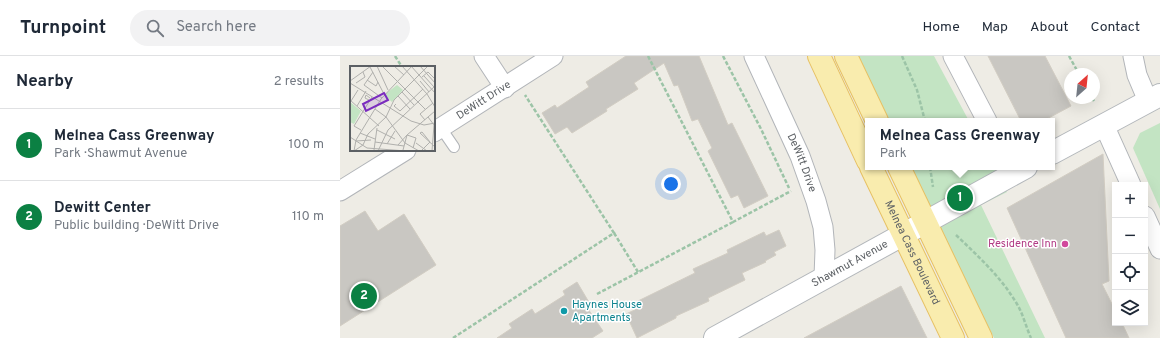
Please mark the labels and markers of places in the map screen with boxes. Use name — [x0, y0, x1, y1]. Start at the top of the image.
pin: 1 — [947, 183, 973, 213]
place label: Residence Inn — [988, 237, 1057, 251]
marker: Residence Inn — [1060, 239, 1070, 249]
pin: 2 — [351, 281, 377, 311]
place label: Haynes House Apartments — [572, 298, 642, 325]
marker: Haynes House Apartments — [559, 306, 569, 316]

